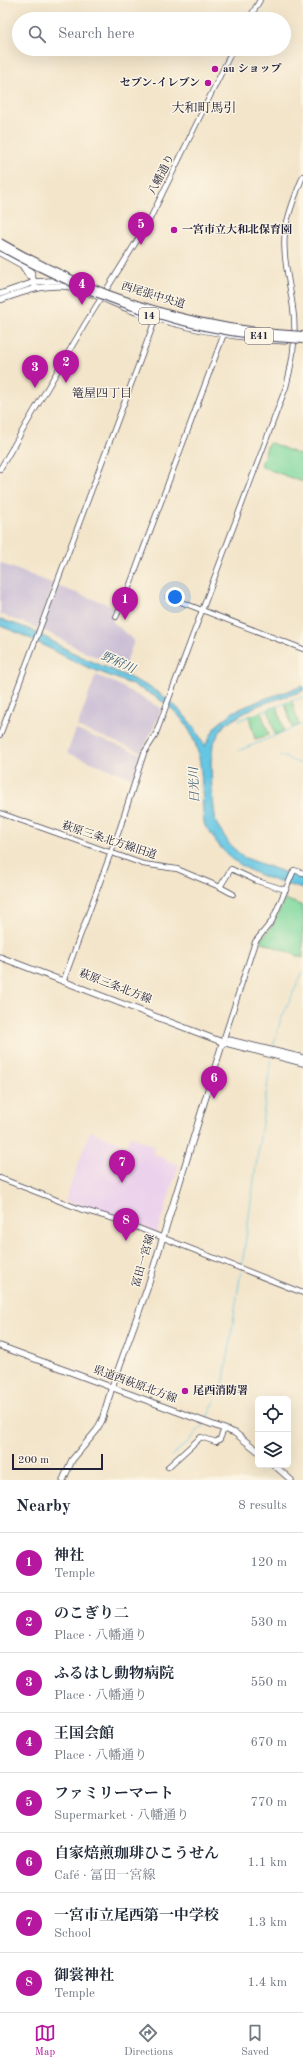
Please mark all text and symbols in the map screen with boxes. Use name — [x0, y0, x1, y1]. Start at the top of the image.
search box — [12, 12, 291, 56]
icon: search — [26, 23, 48, 45]
text: Search here — [58, 27, 135, 42]
place label: au ショップ — [223, 63, 282, 75]
marker: au ショップ — [210, 64, 220, 74]
place label: セブン-イレブン — [120, 76, 200, 89]
marker: セブン-イレブン — [203, 78, 213, 88]
district label: 大和町馬引 — [171, 101, 237, 115]
street label: 八幡通り — [145, 152, 177, 197]
pin: 5 — [128, 212, 154, 245]
place label: 一宮市立大和北保育園 — [182, 223, 292, 236]
marker: 一宮市立大和北保育園 — [169, 225, 179, 235]
pin: 4 — [69, 272, 95, 305]
street label: 西尾張中央道 — [120, 279, 187, 311]
road number: 14 — [139, 308, 159, 324]
road number: E41 — [245, 328, 273, 344]
pin: 2 — [53, 350, 79, 383]
pin: 3 — [22, 355, 48, 388]
district label: 篭屋四丁目 — [72, 386, 132, 400]
pin: 1 — [112, 587, 138, 620]
your location — [165, 587, 185, 607]
water label: 野府川 — [99, 648, 140, 677]
water label: 日光川 — [186, 765, 202, 803]
street label: 萩原三条北方線旧道 — [60, 819, 158, 862]
street label: 萩原三条北方線 — [77, 966, 154, 1006]
pin: 6 — [201, 1066, 227, 1099]
pin: 7 — [109, 1150, 135, 1183]
pin: 8 — [113, 1208, 139, 1241]
street label: 冨田一宮線 — [129, 1232, 157, 1289]
street label: 県道西萩原北方線 — [92, 1363, 179, 1405]
place label: 尾西消防署 — [193, 1384, 248, 1397]
marker: 尾西消防署 — [180, 1386, 190, 1396]
map controls — [255, 1396, 291, 1468]
button: locate — [255, 1396, 291, 1432]
button: layers — [255, 1432, 291, 1468]
scale bar — [12, 1452, 103, 1471]
text: 200 m — [18, 1455, 49, 1466]
text: Nearby — [16, 1498, 71, 1515]
text: 8 results — [238, 1499, 287, 1512]
text: 神社 — [54, 1549, 84, 1564]
text: 1 — [25, 1556, 33, 1569]
text: 120 m — [250, 1556, 287, 1569]
text: Temple — [54, 1567, 95, 1580]
text: のこぎり二 — [54, 1607, 129, 1622]
text: 2 — [25, 1616, 33, 1629]
text: 530 m — [250, 1616, 287, 1629]
text: Place · 八幡通り — [54, 1629, 147, 1642]
text: ふるはし動物病院 — [54, 1667, 174, 1682]
text: 3 — [25, 1676, 33, 1689]
text: 550 m — [250, 1676, 287, 1689]
text: Place · 八幡通り — [54, 1689, 147, 1702]
text: 王国会館 — [54, 1727, 114, 1742]
text: 4 — [25, 1736, 33, 1749]
text: 670 m — [250, 1736, 287, 1749]
text: Place · 八幡通り — [54, 1749, 147, 1762]
text: ファミリーマート — [54, 1787, 174, 1802]
text: 5 — [25, 1796, 33, 1809]
text: 770 m — [250, 1796, 287, 1809]
text: Supermarket · 八幡通り — [54, 1809, 189, 1822]
text: 自家焙煎珈琲ひこうせん — [54, 1847, 219, 1862]
text: 6 — [25, 1856, 33, 1869]
text: 1.1 km — [248, 1856, 287, 1869]
text: Café · 冨田一宮線 — [54, 1869, 155, 1882]
text: 一宮市立尾西第一中学校 — [54, 1909, 219, 1924]
text: 7 — [25, 1916, 33, 1929]
text: 1.3 km — [248, 1916, 287, 1929]
text: School — [54, 1927, 91, 1940]
text: 御裳神社 — [54, 1969, 114, 1984]
text: 8 — [25, 1976, 33, 1989]
text: 1.4 km — [248, 1976, 287, 1989]
text: Temple — [54, 1987, 95, 2000]
tab: Map — [34, 2022, 56, 2060]
tab: Directions — [124, 2022, 173, 2060]
tab: Saved — [241, 2022, 269, 2060]

